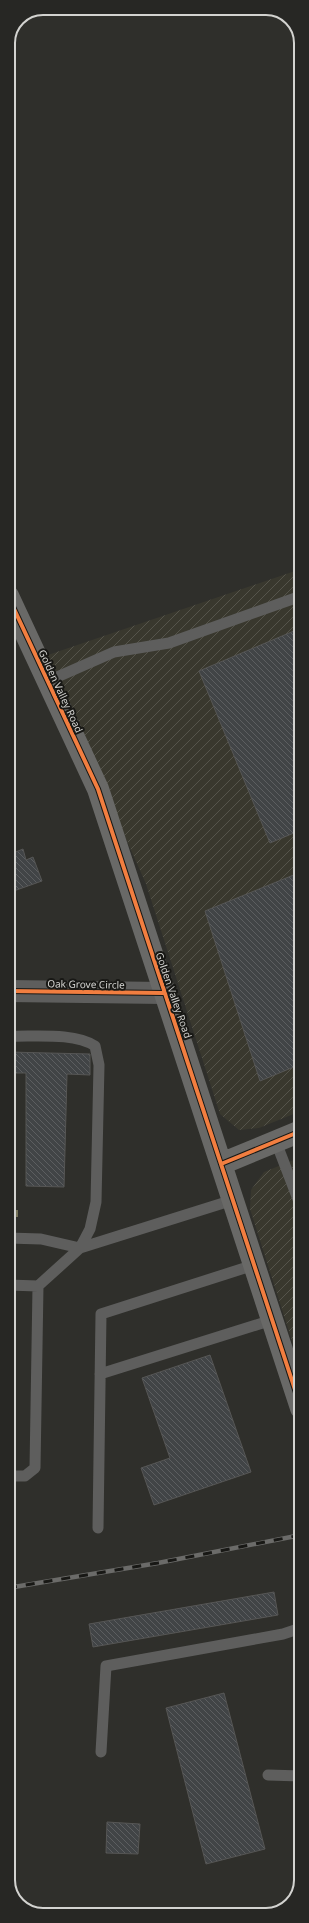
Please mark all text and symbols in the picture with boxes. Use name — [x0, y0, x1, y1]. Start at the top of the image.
street label: Golden Valley Road — [36, 647, 86, 735]
street label: Golden Valley Road — [153, 950, 195, 1040]
street label: Oak Grove Circle — [47, 976, 125, 992]

